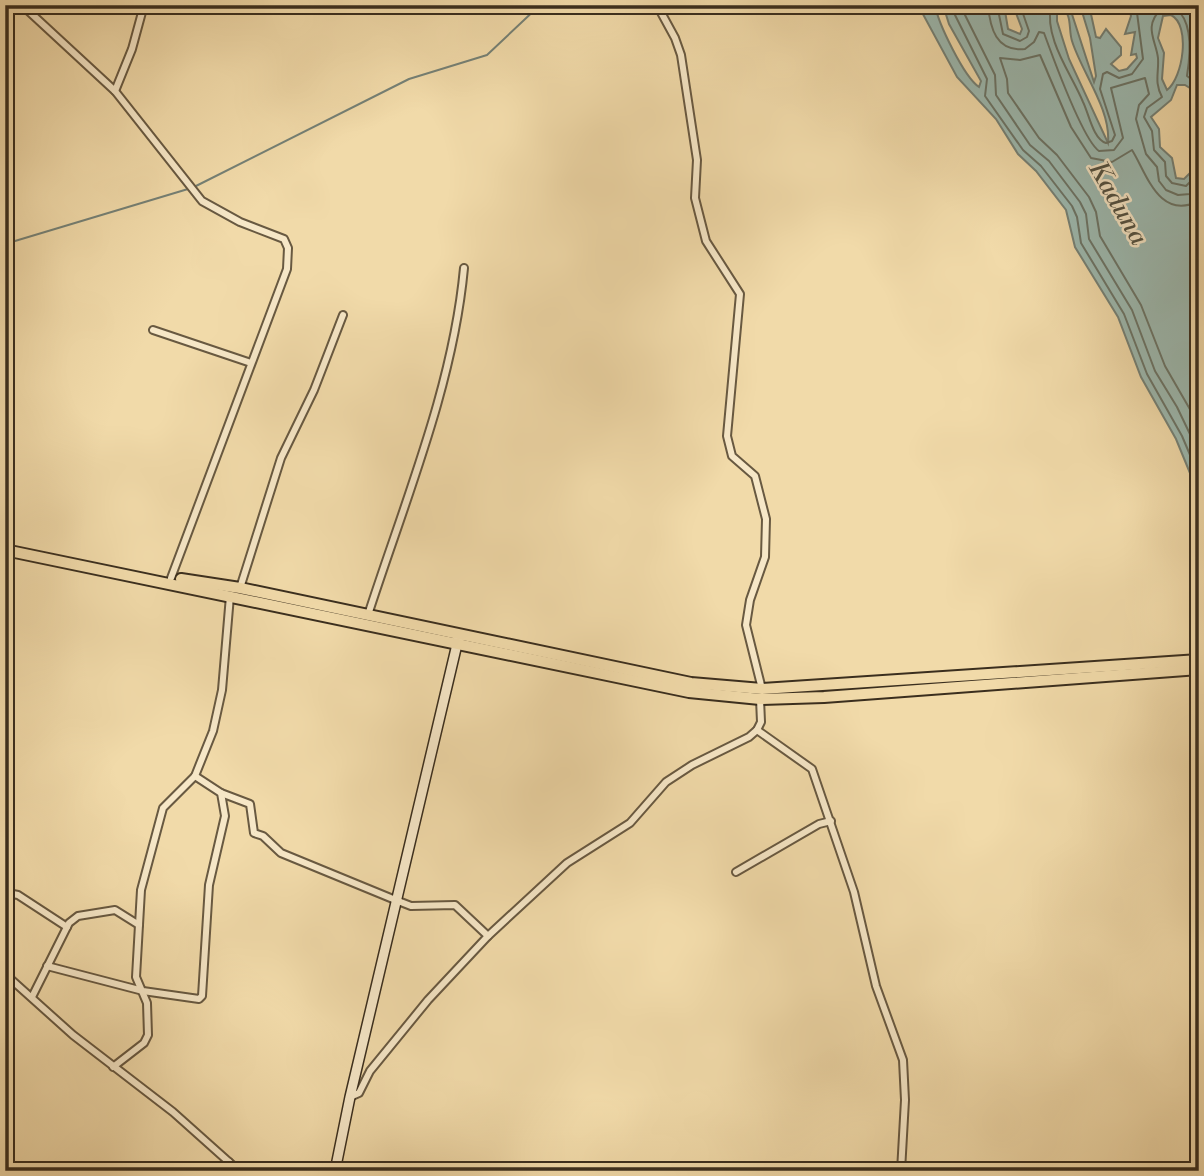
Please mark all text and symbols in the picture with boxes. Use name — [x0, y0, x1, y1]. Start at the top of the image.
water label: Kaduna — [1081, 155, 1155, 251]

